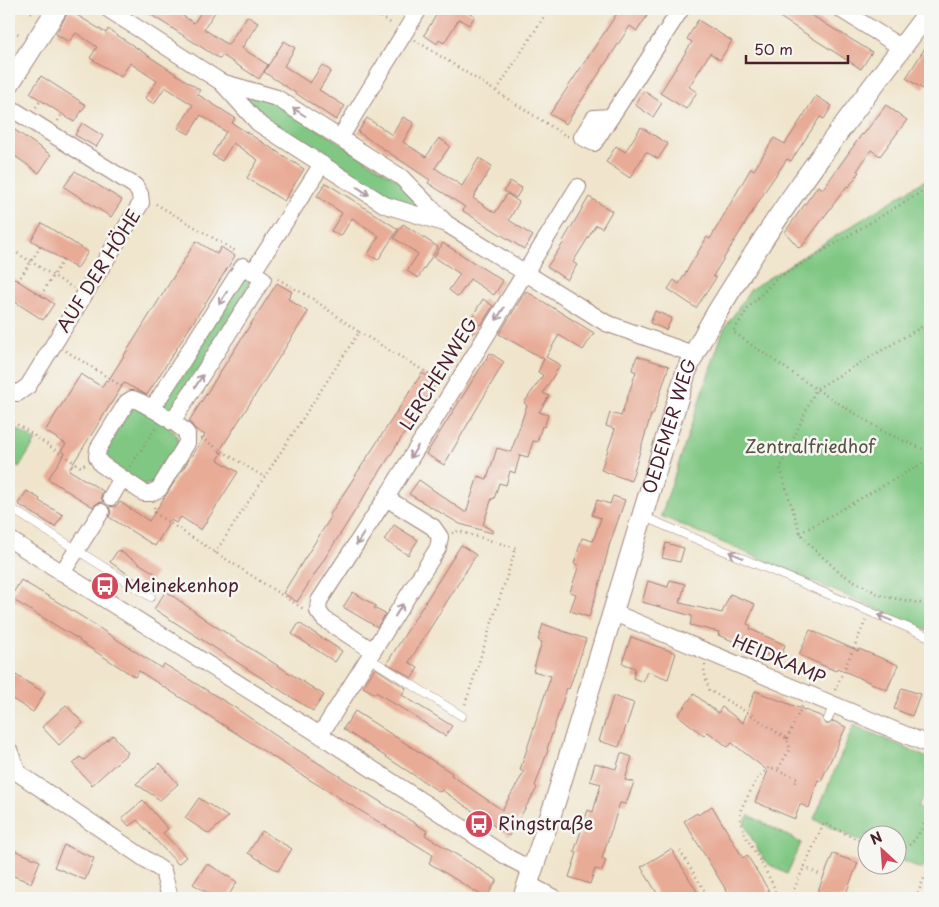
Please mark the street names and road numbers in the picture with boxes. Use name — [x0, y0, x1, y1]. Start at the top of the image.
street label: AUF DER HÖHE — [49, 203, 146, 337]
street label: LERCHENWEG — [392, 311, 483, 435]
street label: OEDEMER WEG — [635, 354, 702, 497]
street label: HEIDKAMP — [729, 627, 830, 690]

